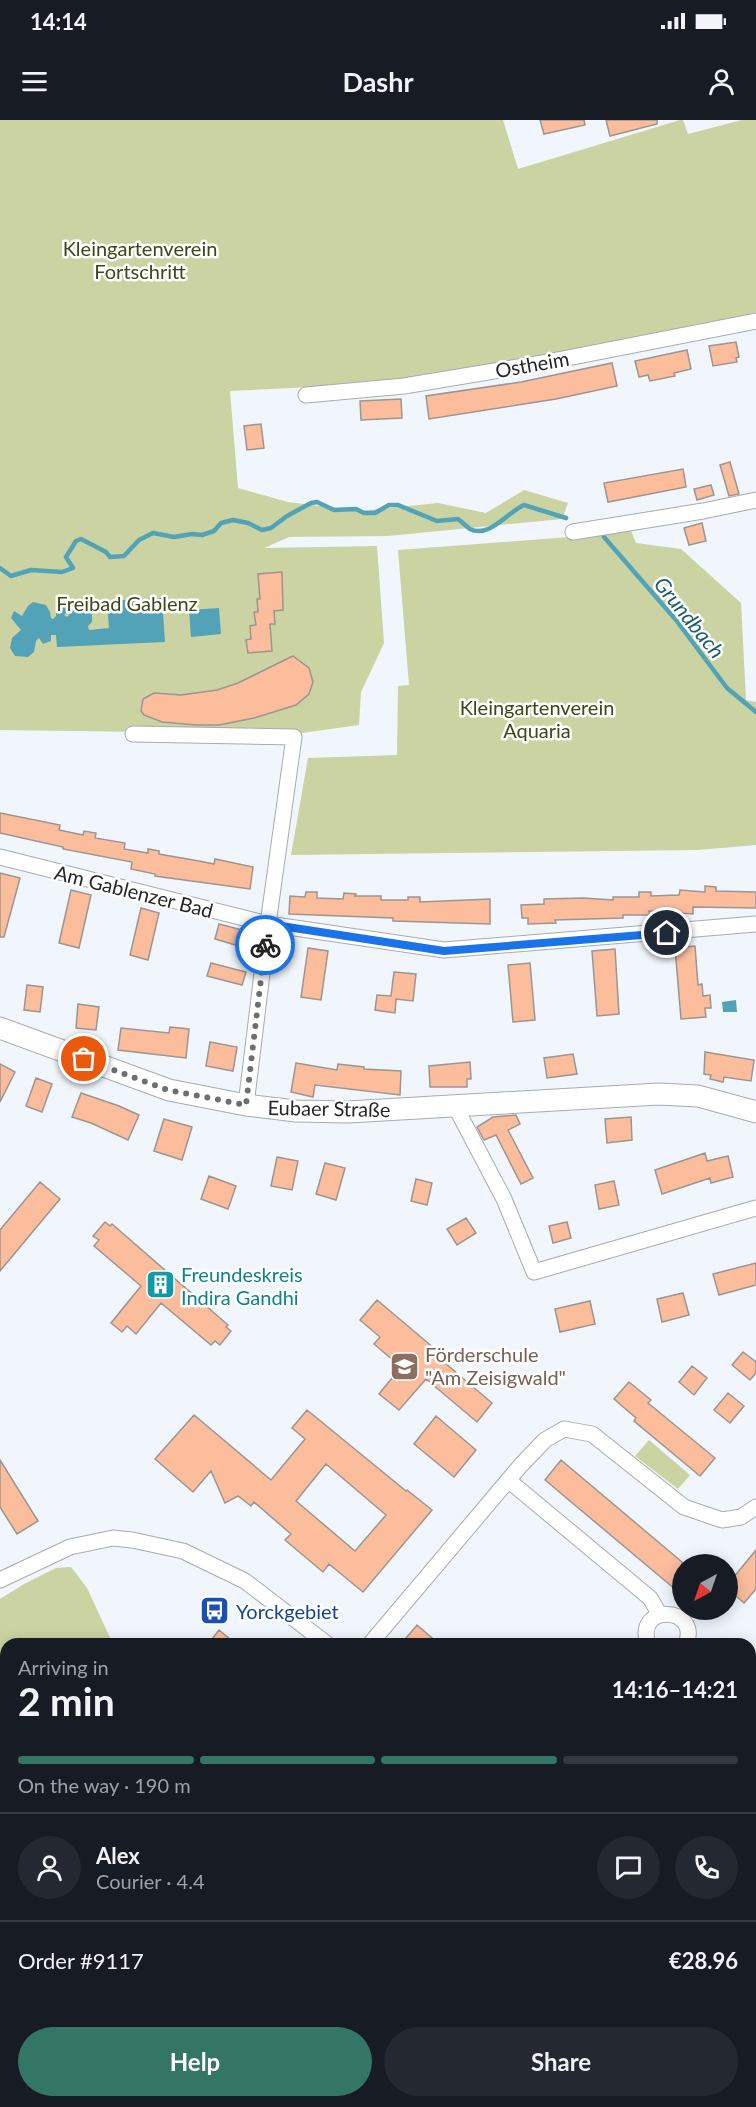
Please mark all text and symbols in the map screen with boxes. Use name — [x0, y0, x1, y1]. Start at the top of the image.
text: 14:14 — [30, 8, 87, 35]
icon: menu — [18, 65, 51, 98]
text: Dashr — [342, 65, 414, 98]
icon: person — [705, 65, 738, 98]
park label: Kleingartenverein Fortschritt — [63, 236, 217, 283]
street label: Ostheim — [493, 346, 571, 382]
water label: Grundbach — [650, 571, 730, 663]
park label: Freibad Gablenz — [56, 591, 198, 615]
park label: Kleingartenverein Aquaria — [460, 695, 614, 742]
street label: Am Gablenzer Bad — [52, 860, 216, 922]
pin — [641, 907, 692, 958]
courier — [235, 915, 295, 975]
icon: home — [650, 916, 683, 949]
icon: bike — [249, 929, 282, 962]
pin — [58, 1033, 109, 1084]
icon: bag — [67, 1042, 100, 1075]
street label: Eubaer Straße — [267, 1095, 391, 1121]
place label: Freundeskreis Indira Gandhi — [181, 1262, 303, 1309]
building icon: Freundeskreis Indira Gandhi — [144, 1269, 176, 1301]
place label: Förderschule "Am Zeisigwald" — [425, 1342, 566, 1389]
school or university icon: Förderschule "Am Zeisigwald" — [388, 1350, 420, 1382]
north arrow — [672, 1554, 738, 1620]
map controls — [672, 1554, 738, 1620]
bus stop icon: Yorckgebiet — [199, 1595, 231, 1627]
place label: Yorckgebiet — [236, 1599, 339, 1623]
text: Arriving in — [18, 1655, 109, 1679]
text: 14:16–14:21 — [612, 1676, 738, 1703]
text: 2 min — [18, 1678, 115, 1724]
text: On the way · 190 m — [18, 1773, 191, 1797]
button: person — [18, 1836, 81, 1899]
button: chat — [597, 1836, 660, 1899]
button: phone — [675, 1836, 738, 1899]
text: Alex — [96, 1842, 140, 1869]
text: Courier · 4.4 — [96, 1869, 205, 1893]
text: Order #9117 — [18, 1947, 144, 1974]
text: €28.96 — [669, 1947, 738, 1974]
button: Help — [18, 2027, 372, 2096]
button: Share — [384, 2027, 738, 2096]

